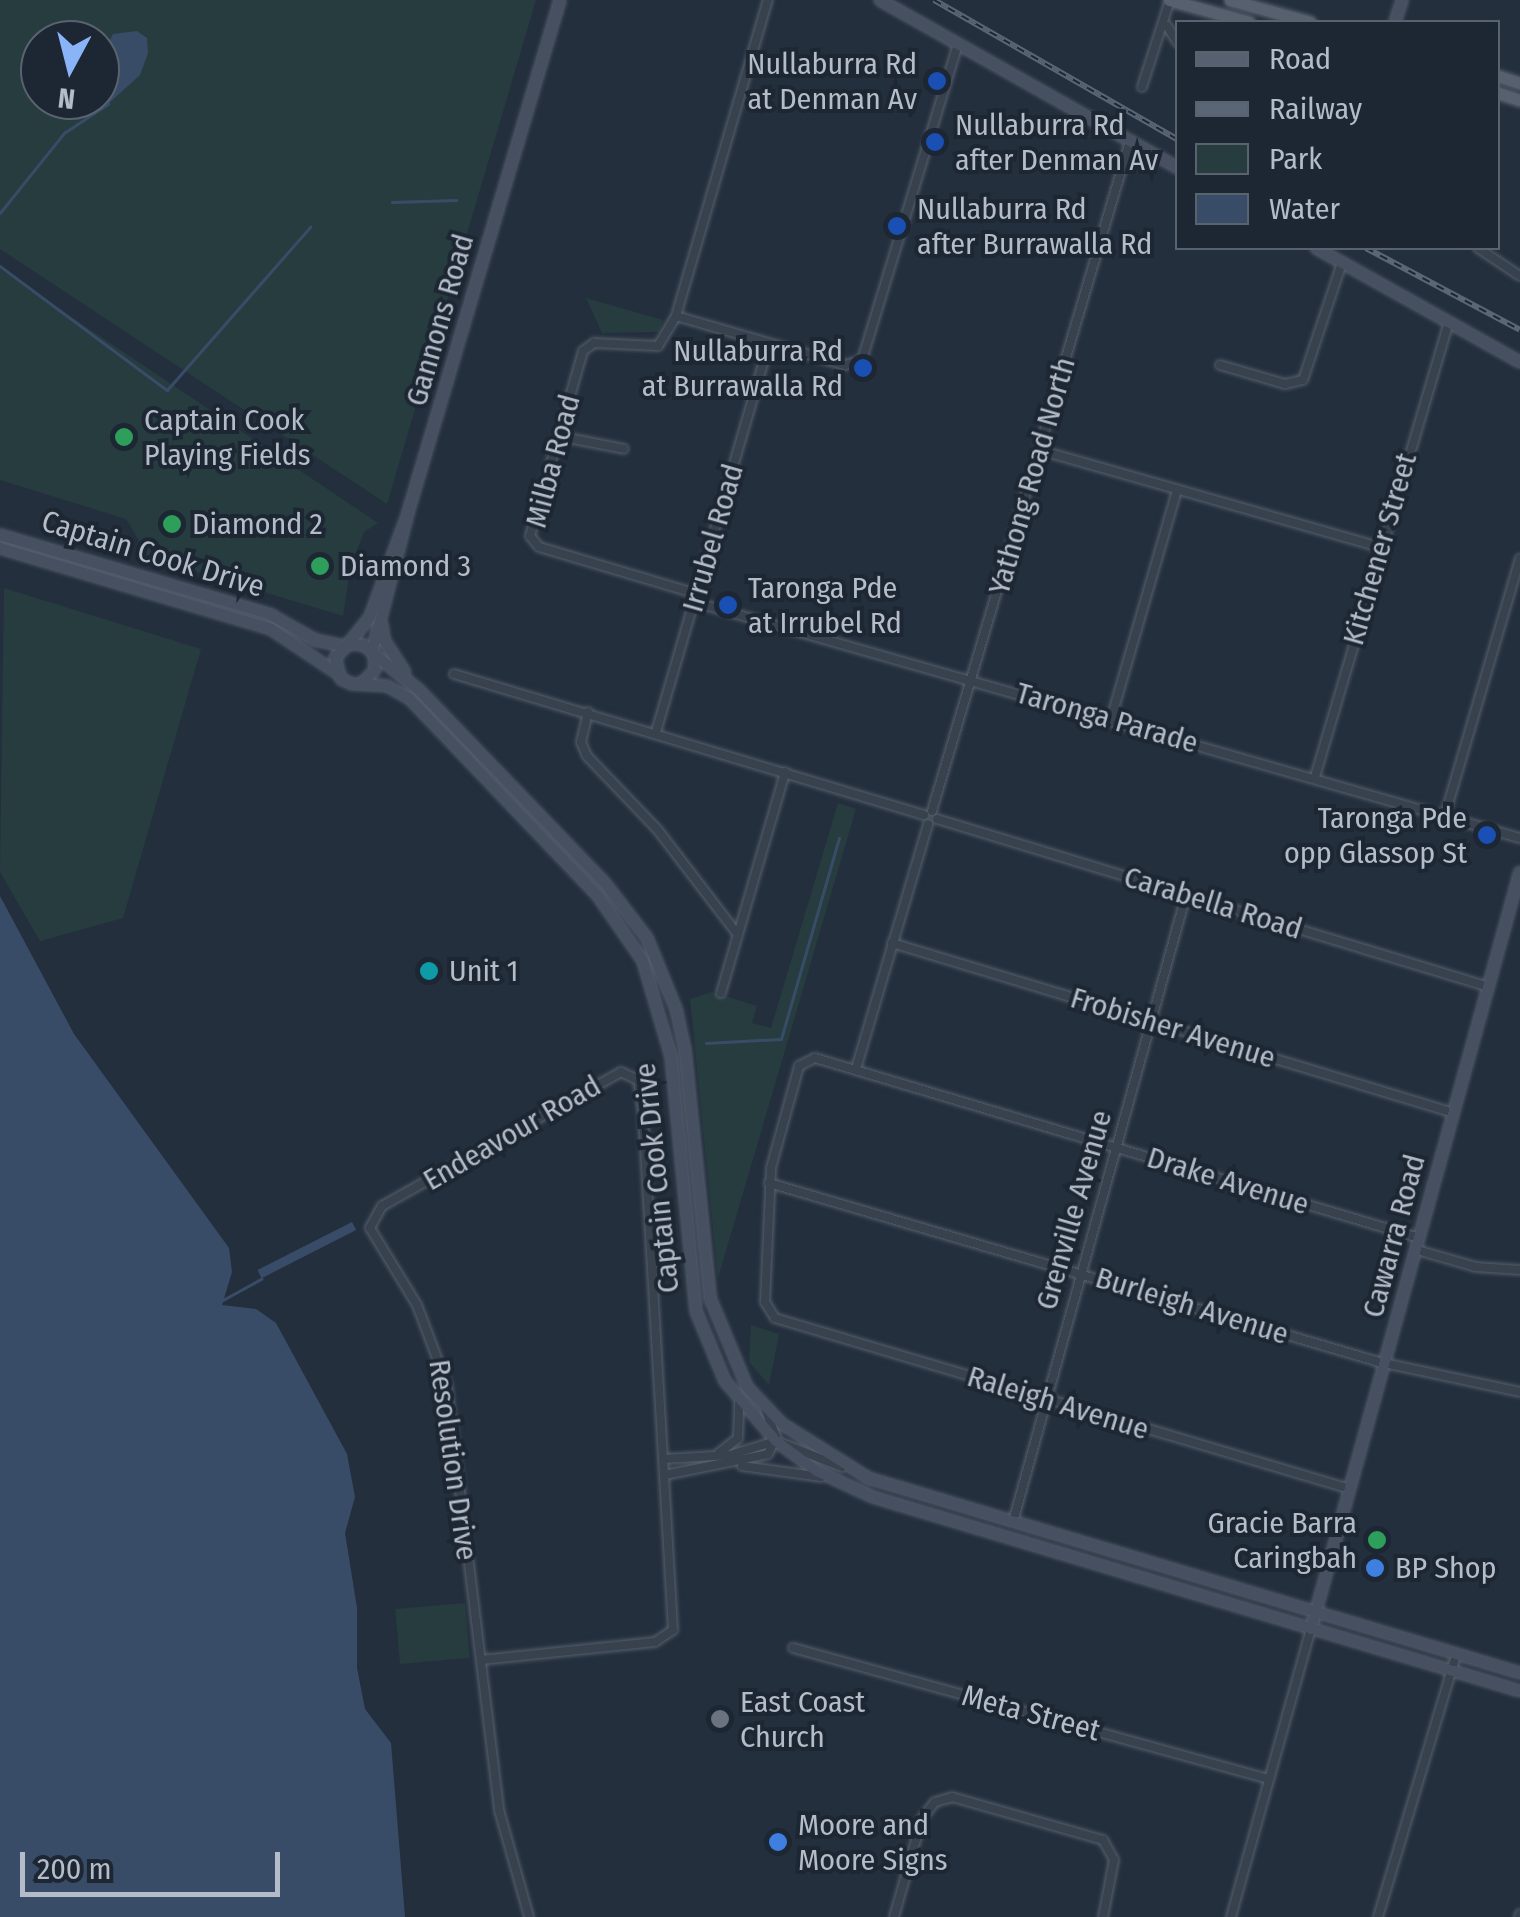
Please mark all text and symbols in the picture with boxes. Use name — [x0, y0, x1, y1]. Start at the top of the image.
north arrow — [20, 20, 120, 120]
legend — [1175, 20, 1500, 250]
text: Road — [1269, 41, 1331, 77]
place label: Nullaburra Rd at Denman Av — [747, 46, 917, 116]
marker: Nullaburra Rd at Denman Av — [926, 70, 948, 92]
text: N — [56, 81, 77, 116]
text: Railway — [1269, 91, 1362, 127]
place label: Nullaburra Rd after Denman Av — [955, 107, 1158, 178]
marker: Nullaburra Rd after Denman Av — [924, 131, 946, 153]
text: Park — [1269, 141, 1322, 177]
place label: Nullaburra Rd after Burrawalla Rd — [917, 191, 1152, 262]
text: Water — [1269, 191, 1340, 227]
marker: Nullaburra Rd after Burrawalla Rd — [886, 215, 908, 237]
street label: Gannons Road — [398, 230, 482, 410]
place label: Nullaburra Rd at Burrawalla Rd — [642, 333, 843, 404]
street label: Yathong Road North — [981, 353, 1083, 599]
marker: Nullaburra Rd at Burrawalla Rd — [852, 357, 874, 379]
street label: Milba Road — [518, 390, 588, 532]
place label: Captain Cook Playing Fields — [144, 402, 311, 472]
marker: Captain Cook Playing Fields — [113, 426, 135, 448]
street label: Kitchener Street — [1335, 449, 1425, 649]
street label: Irrubel Road — [675, 460, 751, 616]
street label: Captain Cook Drive — [37, 503, 269, 605]
place label: Diamond 2 — [192, 506, 323, 542]
marker: Diamond 2 — [161, 513, 183, 535]
place label: Diamond 3 — [340, 548, 471, 584]
marker: Diamond 3 — [309, 555, 331, 577]
place label: Taronga Pde at Irrubel Rd — [748, 570, 902, 640]
marker: Taronga Pde at Irrubel Rd — [717, 594, 739, 616]
street label: Taronga Parade — [1012, 675, 1202, 761]
place label: Taronga Pde opp Glassop St — [1284, 800, 1467, 870]
marker: Taronga Pde opp Glassop St — [1476, 824, 1498, 846]
street label: Carabella Road — [1120, 859, 1306, 947]
place label: Unit 1 — [449, 953, 519, 989]
marker: Unit 1 — [418, 960, 440, 982]
street label: Frobisher Avenue — [1066, 980, 1280, 1076]
street label: Captain Cook Drive — [627, 1061, 687, 1295]
street label: Endeavour Road — [417, 1068, 607, 1198]
street label: Grenville Avenue — [1028, 1106, 1120, 1314]
street label: Drake Avenue — [1143, 1139, 1313, 1223]
street label: Cawarra Road — [1355, 1150, 1433, 1322]
street label: Burleigh Avenue — [1091, 1260, 1293, 1352]
street label: Resolution Drive — [421, 1357, 485, 1563]
street label: Raleigh Avenue — [963, 1358, 1153, 1448]
place label: Gracie Barra Caringbah — [1207, 1505, 1357, 1576]
marker: Gracie Barra Caringbah — [1366, 1529, 1388, 1551]
place label: BP Shop — [1395, 1550, 1497, 1586]
marker: BP Shop — [1364, 1557, 1386, 1579]
street label: Meta Street — [958, 1677, 1104, 1749]
place label: East Coast Church — [740, 1684, 865, 1754]
marker: East Coast Church — [709, 1708, 731, 1730]
place label: Moore and Moore Signs — [798, 1807, 948, 1878]
marker: Moore and Moore Signs — [767, 1831, 789, 1853]
scale bar — [25, 1832, 285, 1894]
text: 200 m — [37, 1851, 112, 1887]

